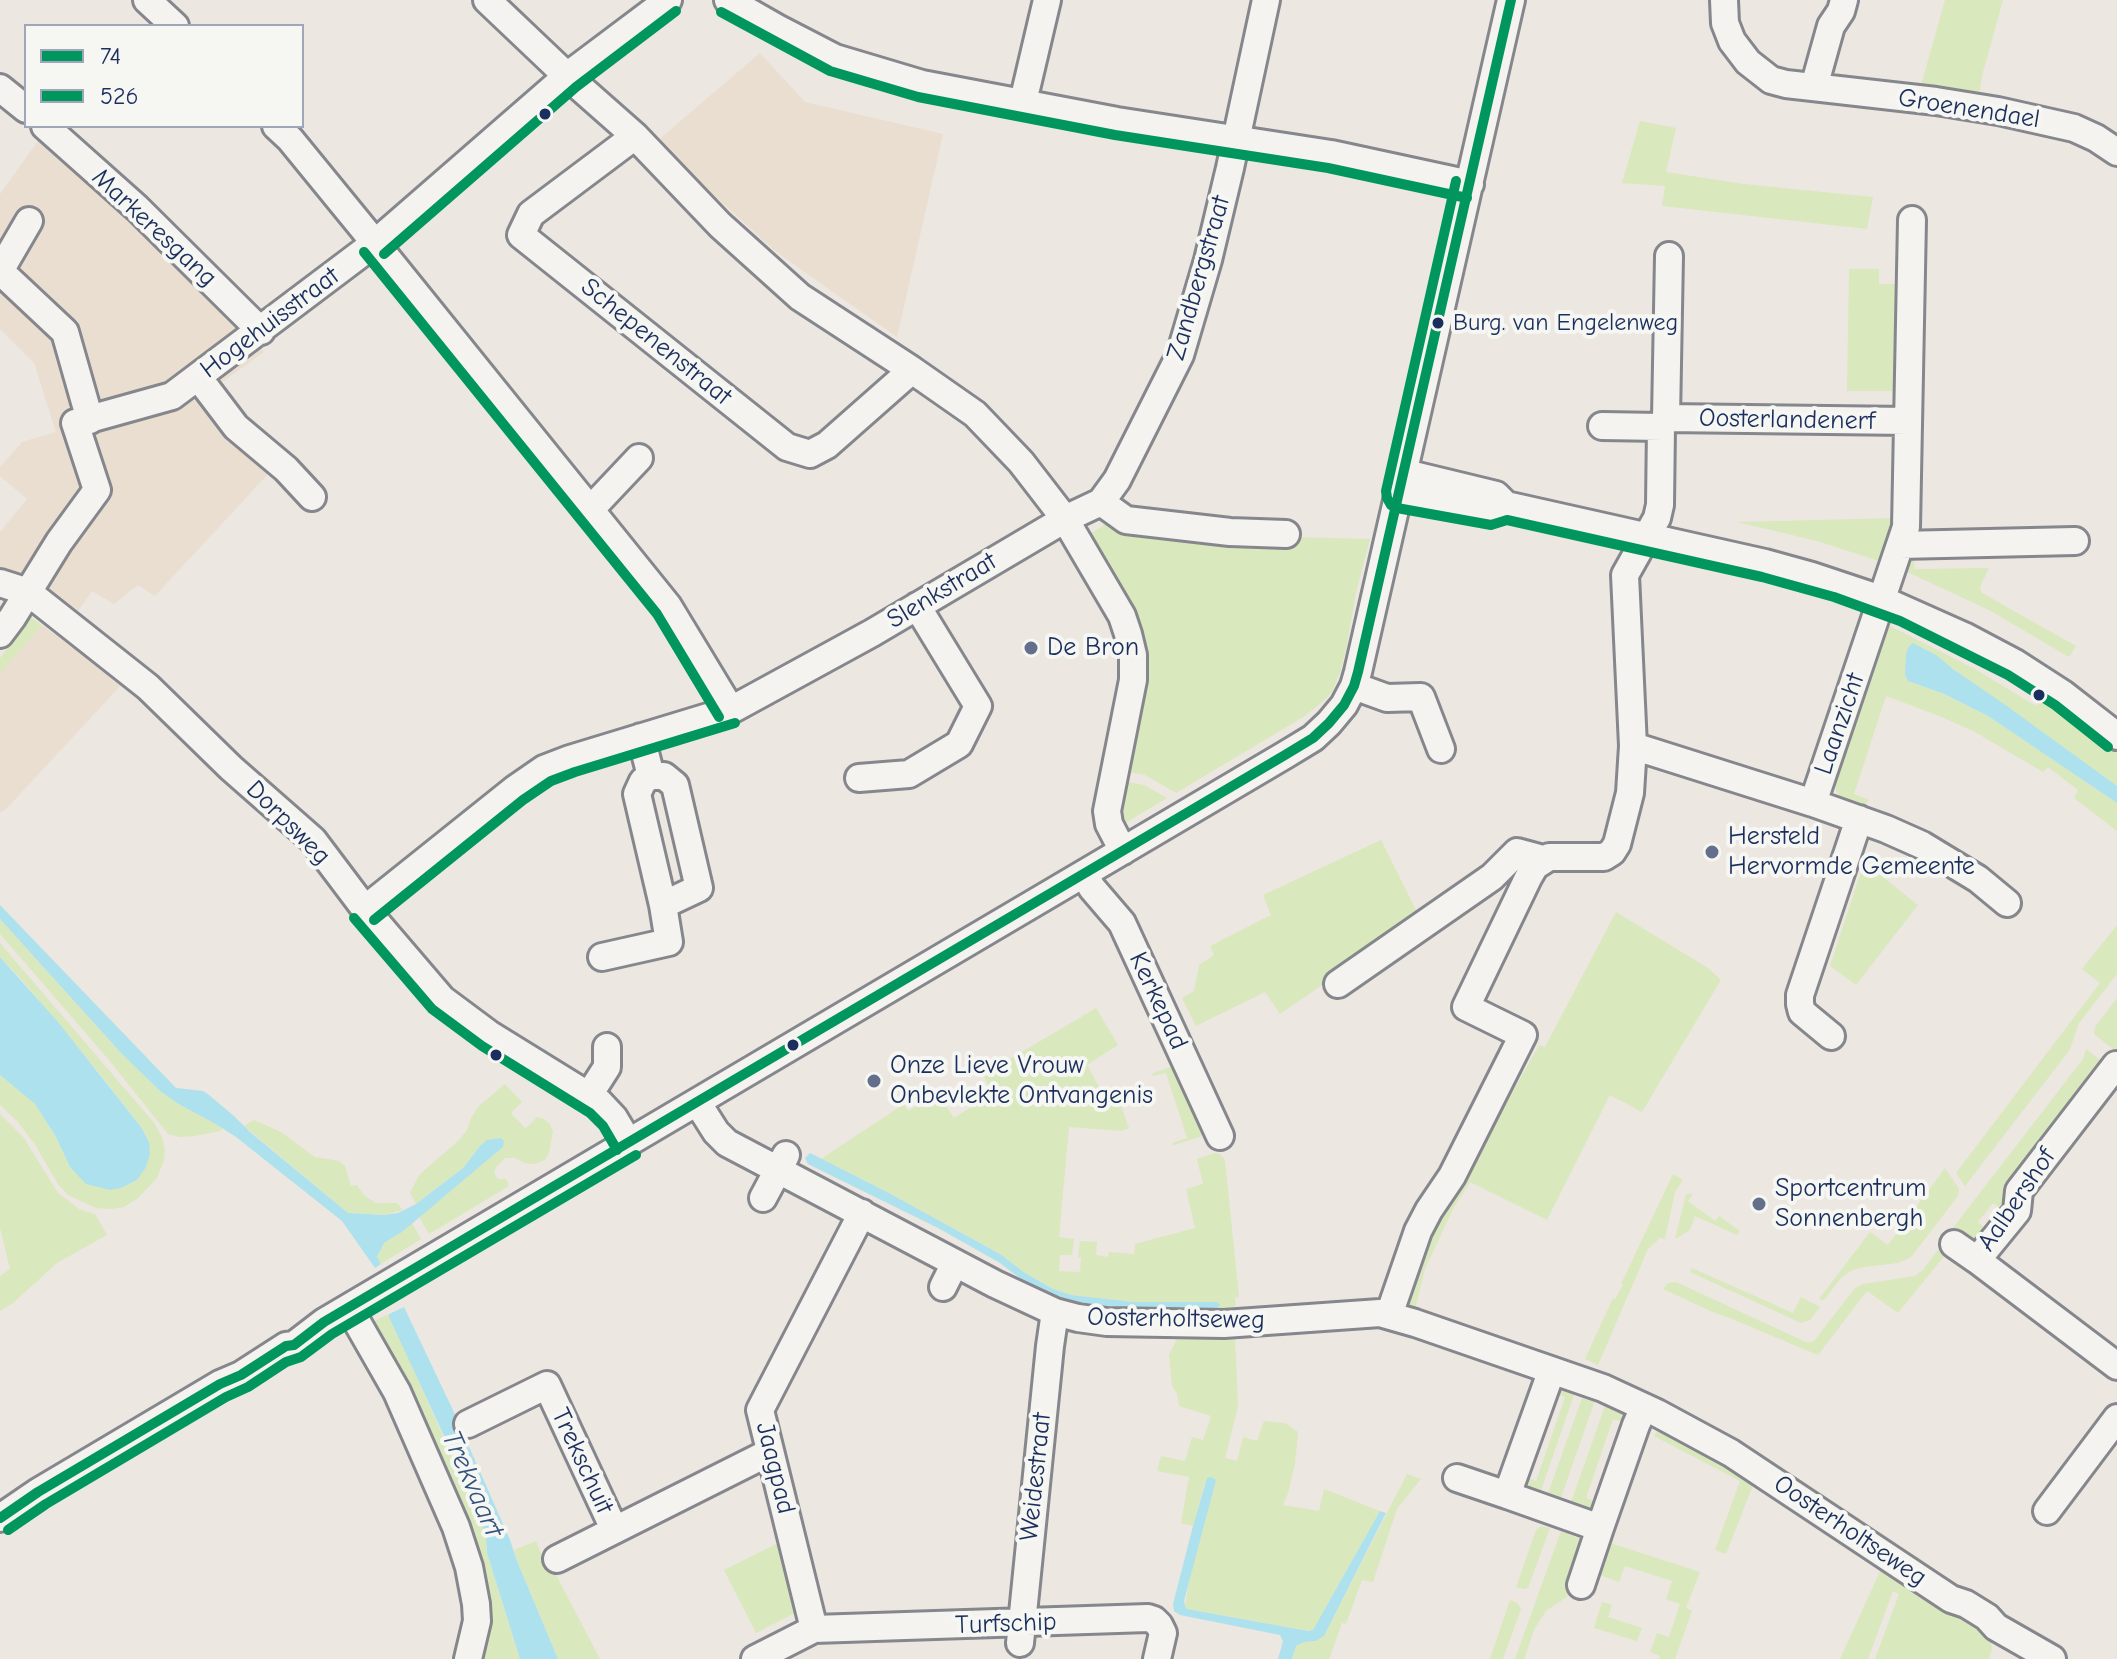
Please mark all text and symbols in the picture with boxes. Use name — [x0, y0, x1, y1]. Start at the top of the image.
legend — [24, 24, 304, 128]
text: 74 — [100, 42, 121, 70]
text: 526 — [100, 82, 139, 110]
street label: Groenendael — [1896, 82, 2042, 136]
unlabelled marker — [537, 106, 553, 122]
street label: Markeresgang — [85, 162, 223, 294]
street label: Zandbergstraat — [1161, 192, 1237, 364]
street label: Hogehuisstraat — [194, 261, 346, 385]
street label: Schepenenstraat — [574, 272, 738, 412]
place label: Burg. van Engelenweg — [1453, 309, 1678, 337]
marker: Burg. van Engelenweg — [1430, 315, 1446, 331]
street label: Oosterlandenerf — [1699, 403, 1875, 437]
street label: Slenkstraat — [882, 546, 1002, 636]
place label: De Bron — [1047, 632, 1139, 664]
marker: De Bron — [1022, 639, 1040, 657]
street label: Laanzicht — [1808, 669, 1872, 779]
unlabelled marker — [2031, 687, 2047, 703]
street label: Dorpsweg — [239, 774, 337, 872]
place label: Hersteld Hervormde Gemeente — [1728, 821, 1975, 882]
marker: Hersteld Hervormde Gemeente — [1703, 843, 1721, 861]
street label: Kerkepad — [1122, 947, 1194, 1055]
unlabelled marker — [785, 1037, 801, 1053]
unlabelled marker — [488, 1047, 504, 1063]
place label: Onze Lieve Vrouw Onbevlekte Ontvangenis — [890, 1050, 1153, 1112]
marker: Onze Lieve Vrouw Onbevlekte Ontvangenis — [865, 1072, 883, 1090]
street label: Aalbershof — [1971, 1143, 2063, 1257]
place label: Sportcentrum Sonnenbergh — [1775, 1173, 1926, 1234]
marker: Sportcentrum Sonnenbergh — [1750, 1195, 1768, 1213]
street label: Oosterholtseweg — [1087, 1302, 1265, 1336]
street label: Trekschuit — [544, 1403, 620, 1519]
street label: Weidestraat — [1014, 1411, 1058, 1543]
street label: Jaagpad — [749, 1419, 801, 1517]
water label: Trekvaart — [434, 1426, 510, 1542]
street label: Oosterholtseweg — [1768, 1468, 1932, 1594]
street label: Turfschip — [955, 1607, 1057, 1641]

